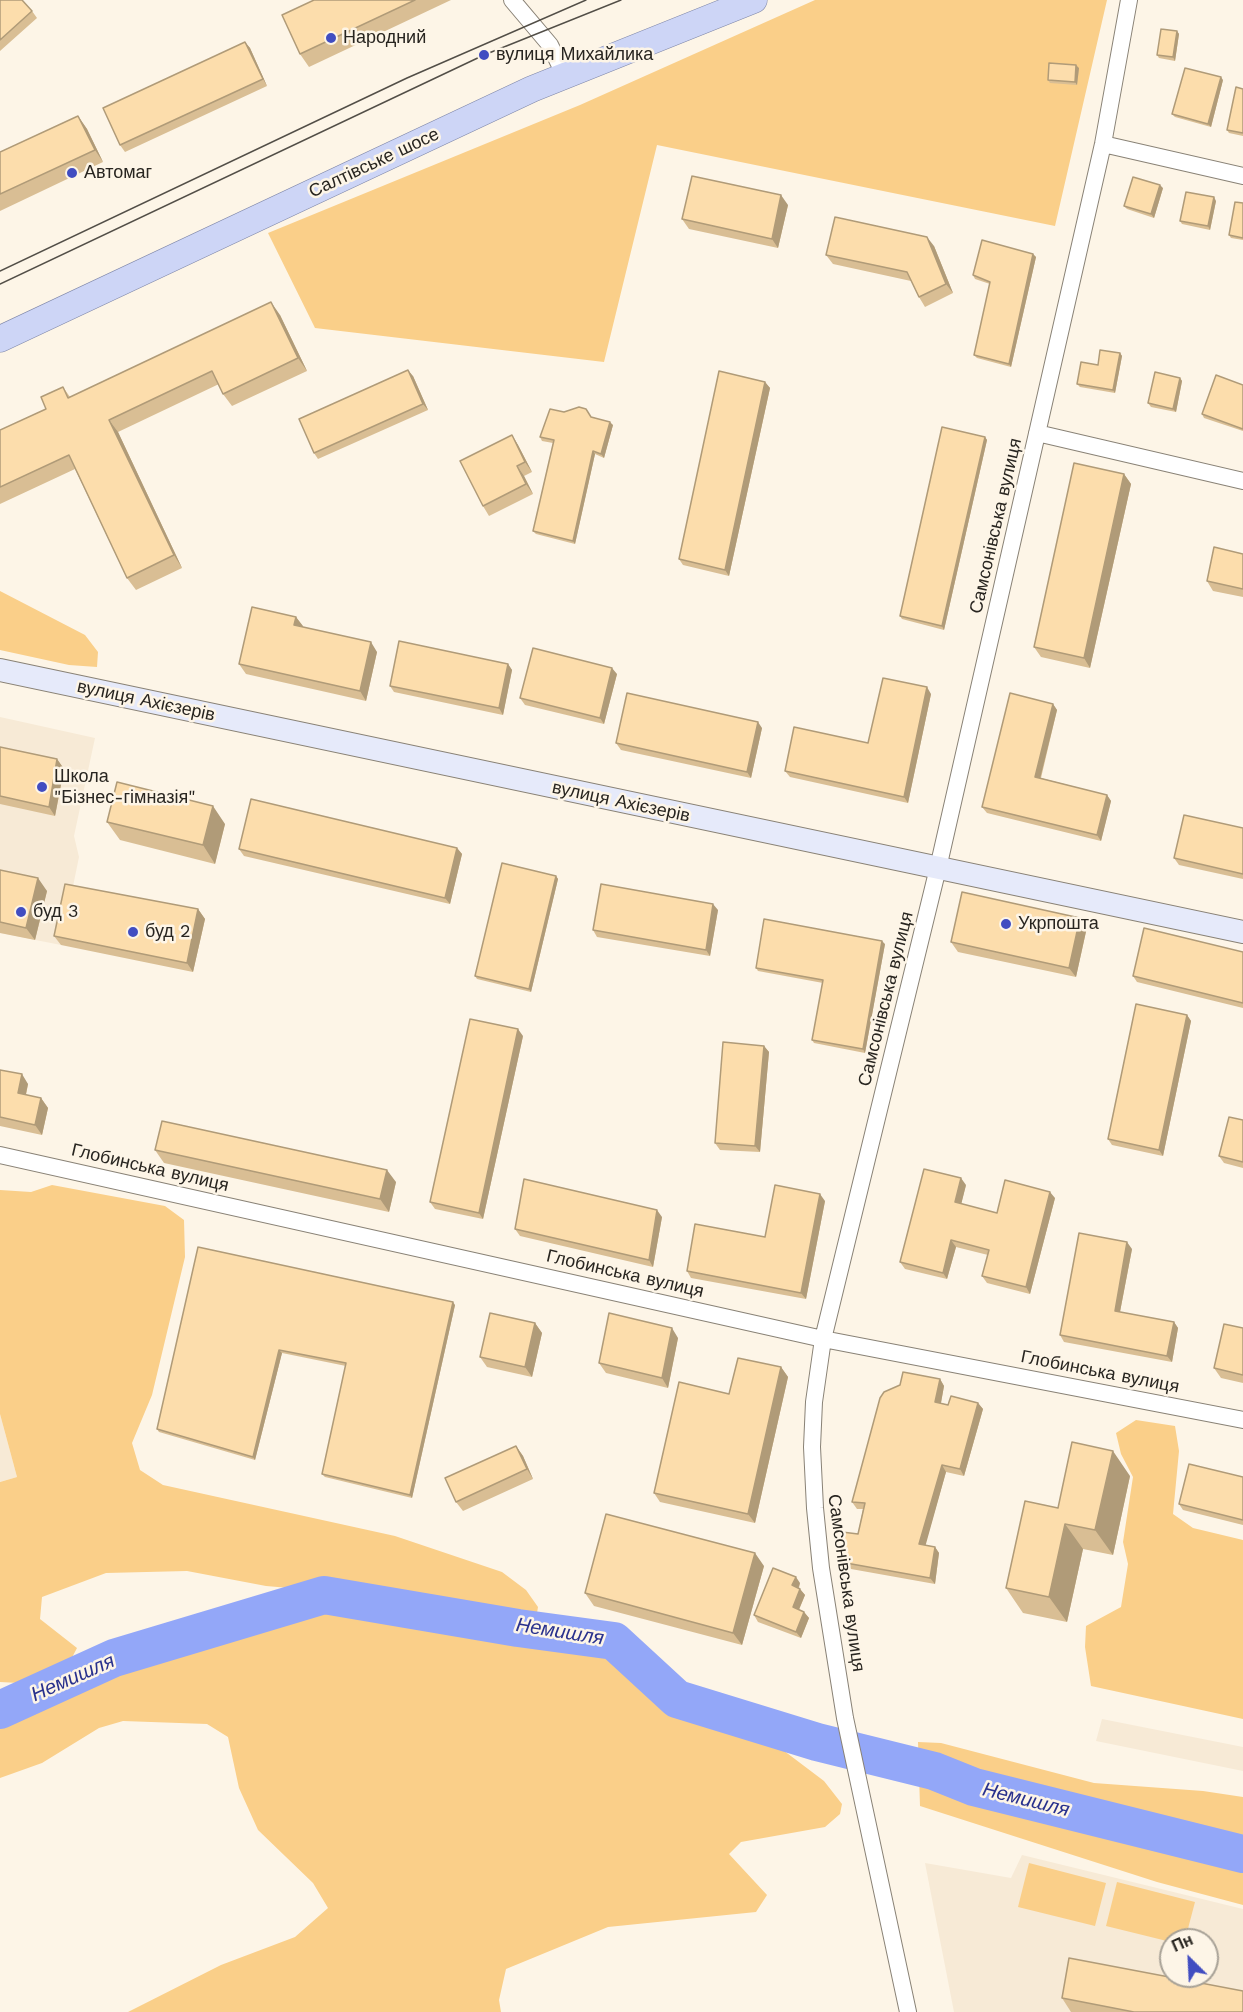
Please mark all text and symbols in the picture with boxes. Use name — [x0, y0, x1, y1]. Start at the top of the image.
place label: Народний — [343, 27, 426, 49]
marker: Народний — [324, 31, 338, 45]
place label: вулиця Михайлика — [496, 44, 653, 66]
marker: вулиця Михайлика — [477, 48, 491, 62]
street label: Салтівське шосе — [305, 123, 443, 203]
place label: Автомаг — [84, 162, 152, 184]
marker: Автомаг — [65, 166, 79, 180]
street label: Самсонівська вулиця — [965, 436, 1027, 616]
street label: вулиця Ахієзерів — [75, 676, 217, 726]
place label: Школа "Бізнес-гімназія" — [54, 766, 195, 808]
street label: вулиця Ахієзерів — [550, 777, 692, 827]
marker: Школа "Бізнес-гімназія" — [35, 780, 49, 794]
place label: буд 3 — [33, 901, 78, 923]
marker: буд 3 — [14, 905, 28, 919]
street label: Самсонівська вулиця — [854, 909, 918, 1089]
place label: Укрпошта — [1018, 913, 1099, 935]
marker: Укрпошта — [999, 917, 1013, 931]
place label: буд 2 — [145, 921, 190, 943]
marker: буд 2 — [126, 925, 140, 939]
street label: Глобинська вулиця — [69, 1139, 231, 1197]
street label: Глобинська вулиця — [544, 1245, 706, 1303]
street label: Глобинська вулиця — [1019, 1346, 1181, 1398]
street label: Самсонівська вулиця — [823, 1493, 869, 1673]
water label: Немишля — [514, 1613, 606, 1651]
water label: Немишля — [28, 1649, 118, 1707]
water label: Немишля — [980, 1778, 1072, 1822]
north arrow — [1159, 1928, 1219, 1988]
text: Пн — [1169, 1930, 1196, 1956]

